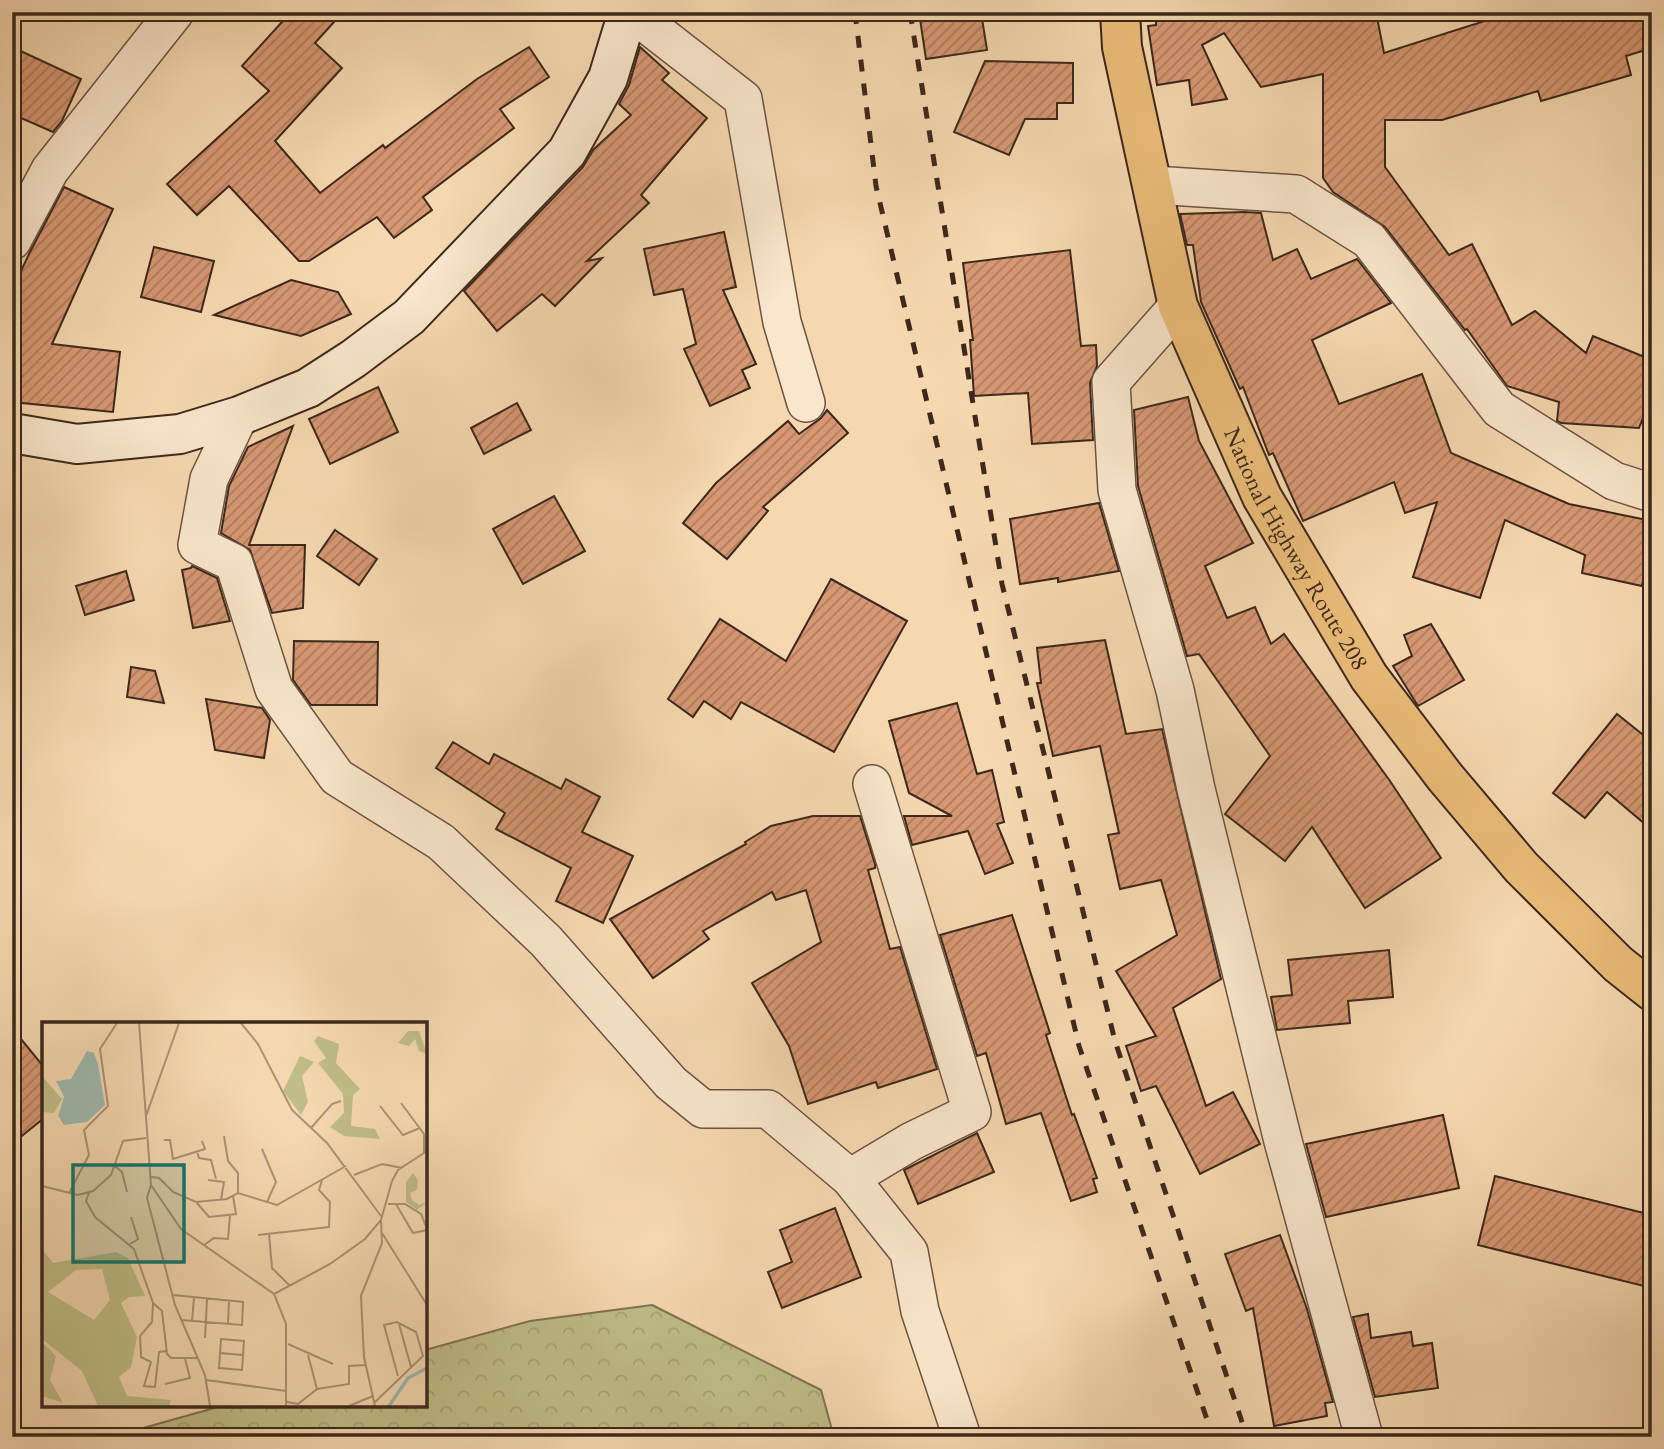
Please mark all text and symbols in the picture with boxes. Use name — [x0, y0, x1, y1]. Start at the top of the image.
street label: National Highway Route 208 — [1218, 422, 1376, 675]
inset map — [42, 1022, 427, 1407]

